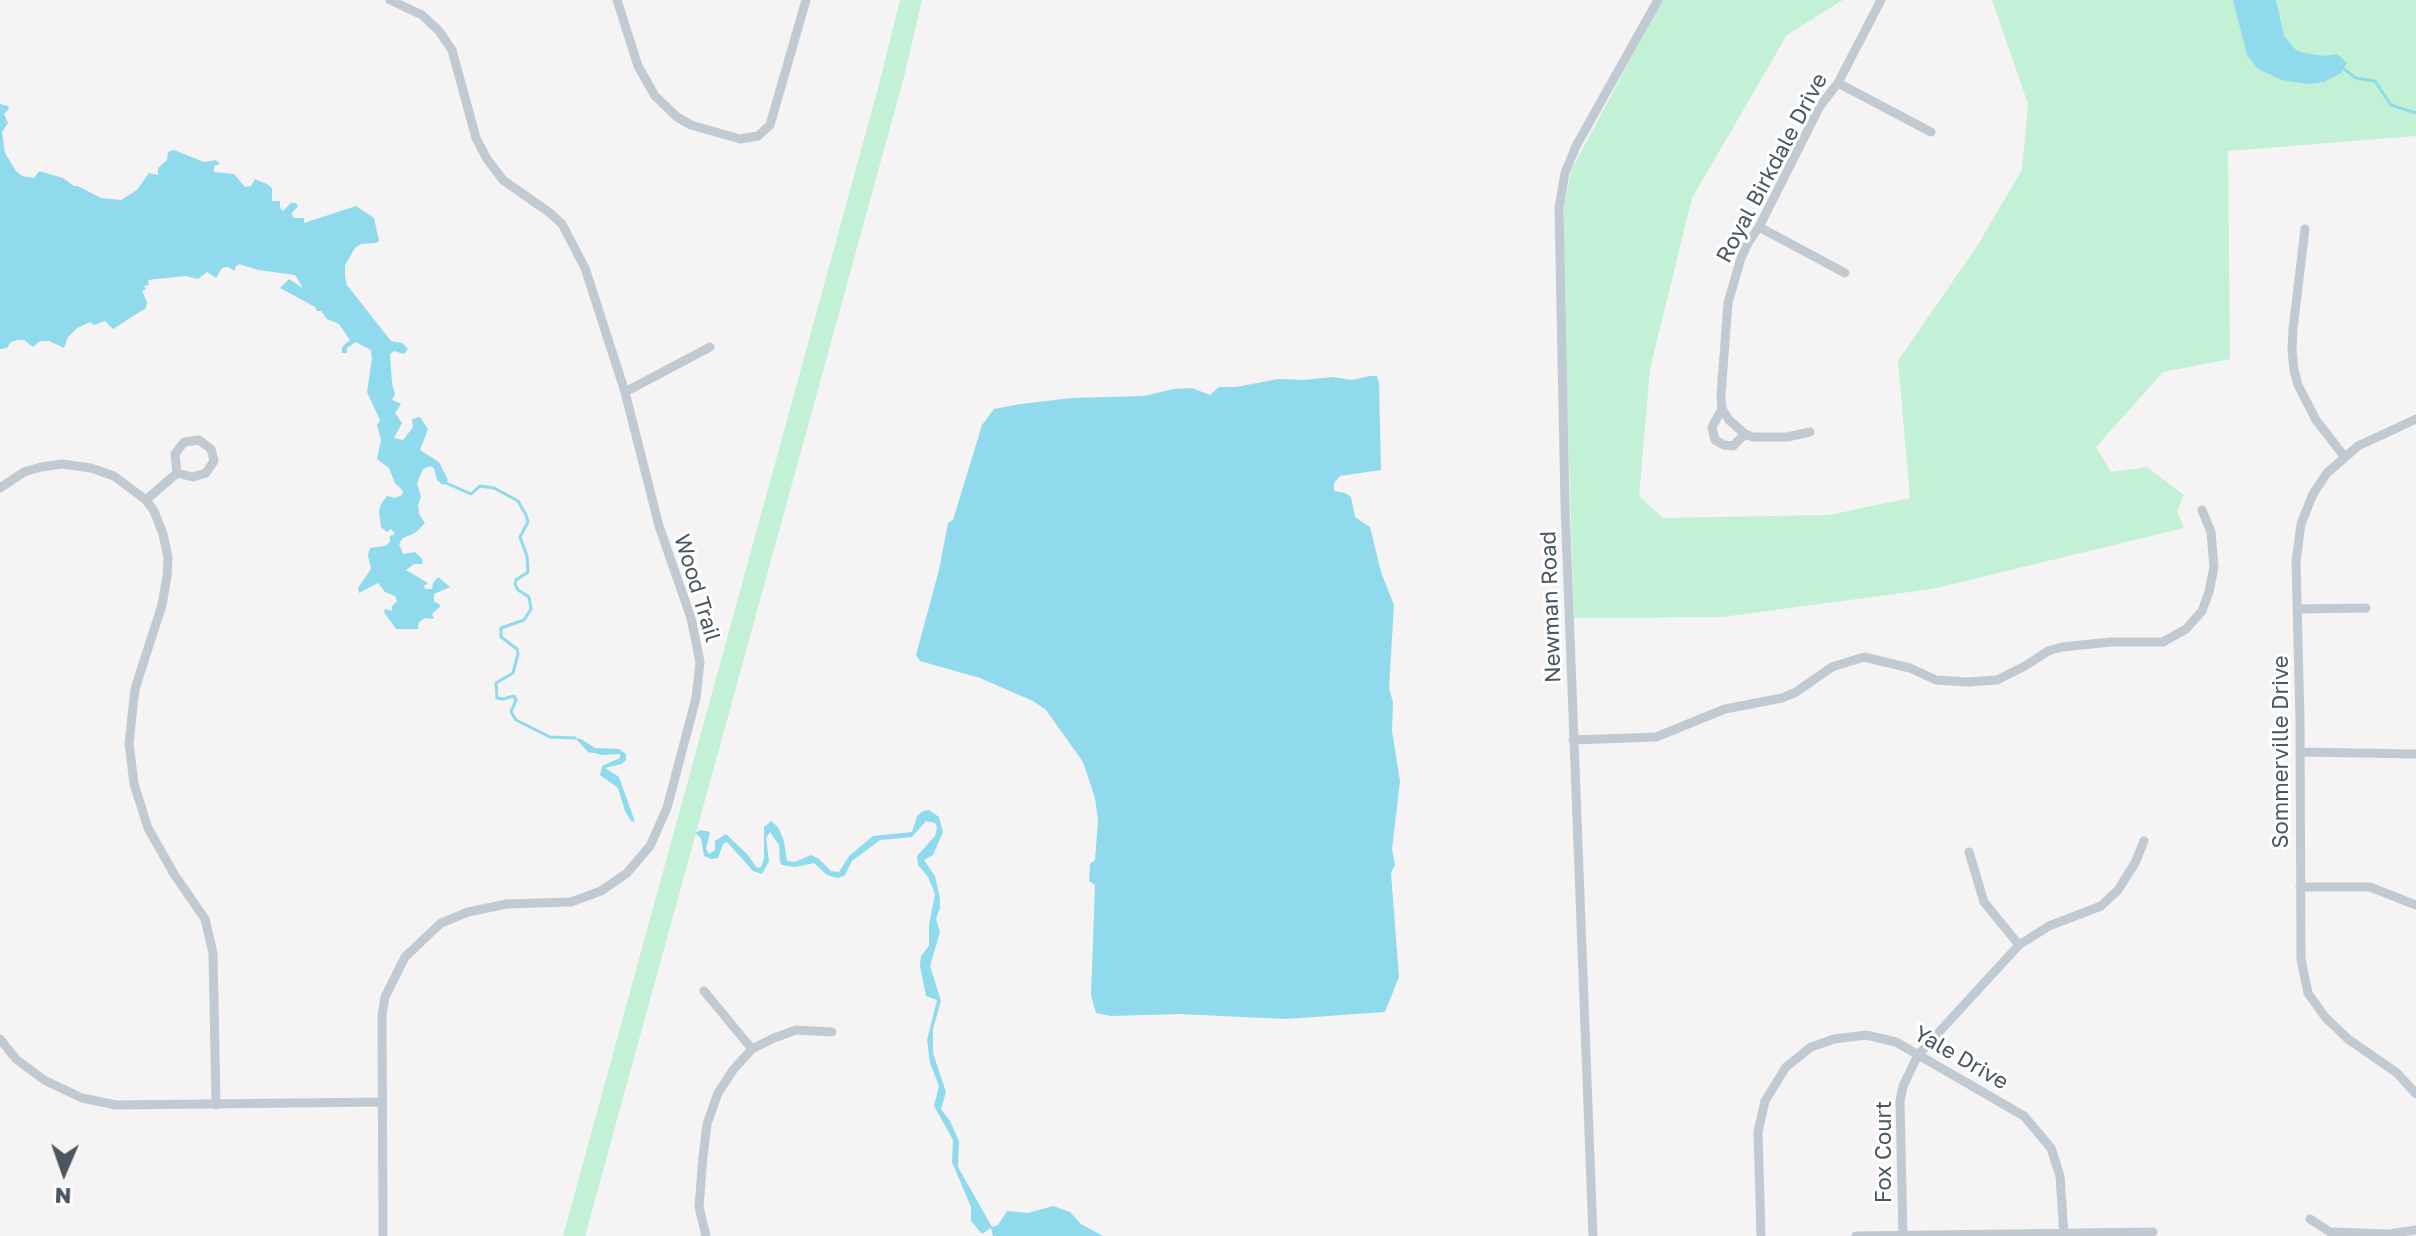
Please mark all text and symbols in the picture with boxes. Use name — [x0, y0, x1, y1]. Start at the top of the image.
street label: Royal Birkdale Drive — [1711, 69, 1833, 267]
street label: Wood Trail — [668, 531, 726, 645]
street label: Newman Road — [1535, 531, 1567, 683]
street label: Sommerville Drive — [2268, 655, 2294, 849]
street label: Yale Drive — [1909, 1020, 2013, 1096]
street label: Fox Court — [1871, 1101, 1897, 1203]
north arrow — [24, 1132, 104, 1212]
text: N — [54, 1183, 72, 1210]

